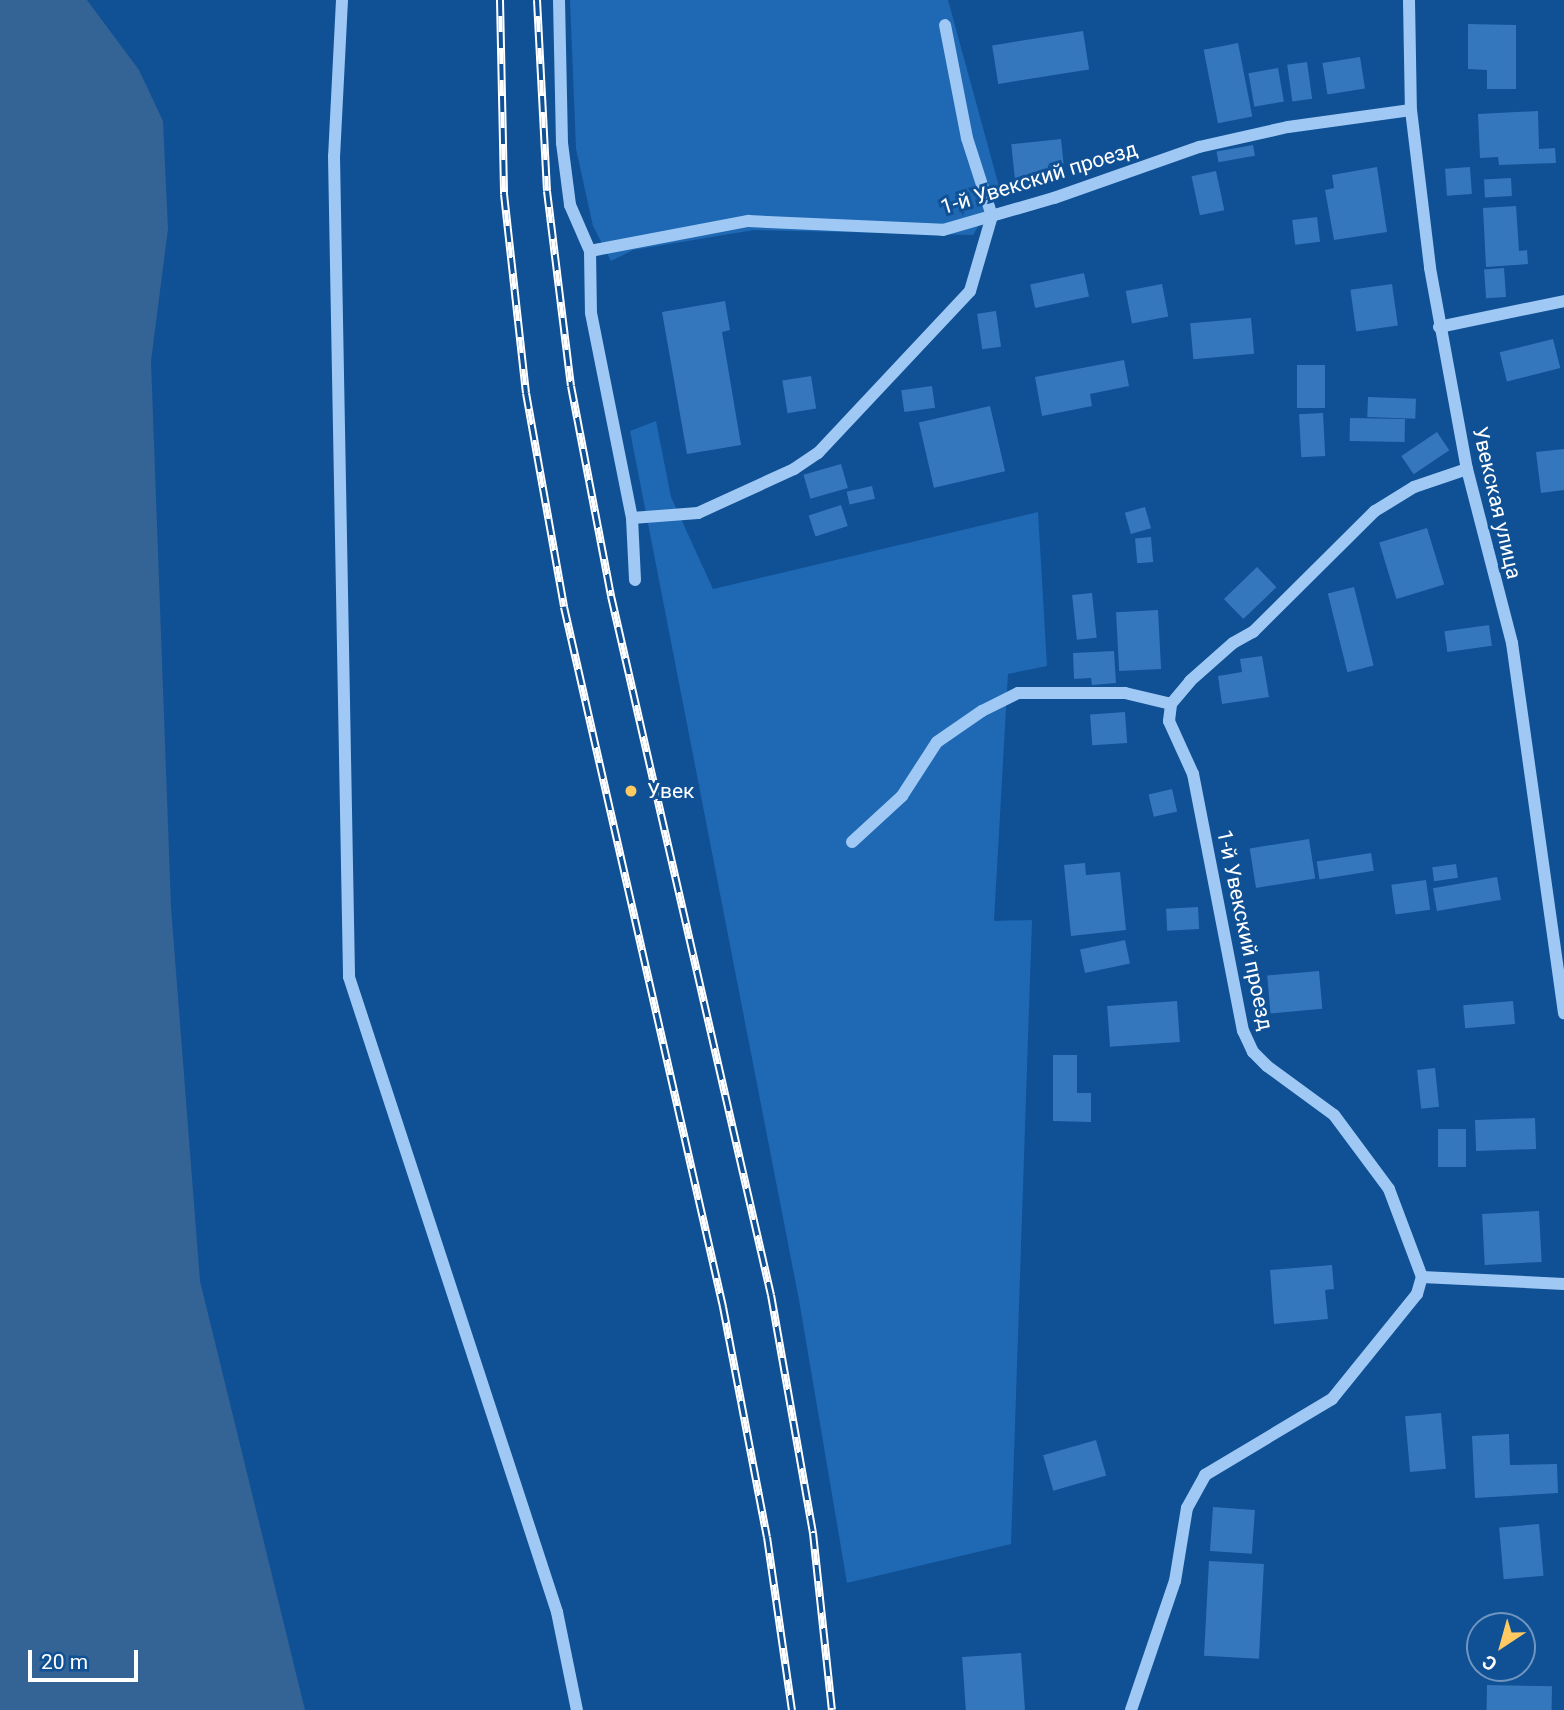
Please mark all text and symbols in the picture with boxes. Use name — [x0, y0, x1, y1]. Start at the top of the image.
street label: 1-й Увекский проезд — [938, 136, 1140, 220]
street label: Увекская улица — [1467, 424, 1527, 582]
place label: Увек — [647, 778, 694, 804]
marker: Увек — [621, 781, 641, 801]
street label: 1-й Увекский проезд — [1211, 827, 1279, 1033]
north arrow — [1466, 1612, 1536, 1682]
scale bar — [32, 1636, 142, 1680]
text: 20 m — [41, 1650, 88, 1674]
text: С — [1478, 1650, 1501, 1676]

